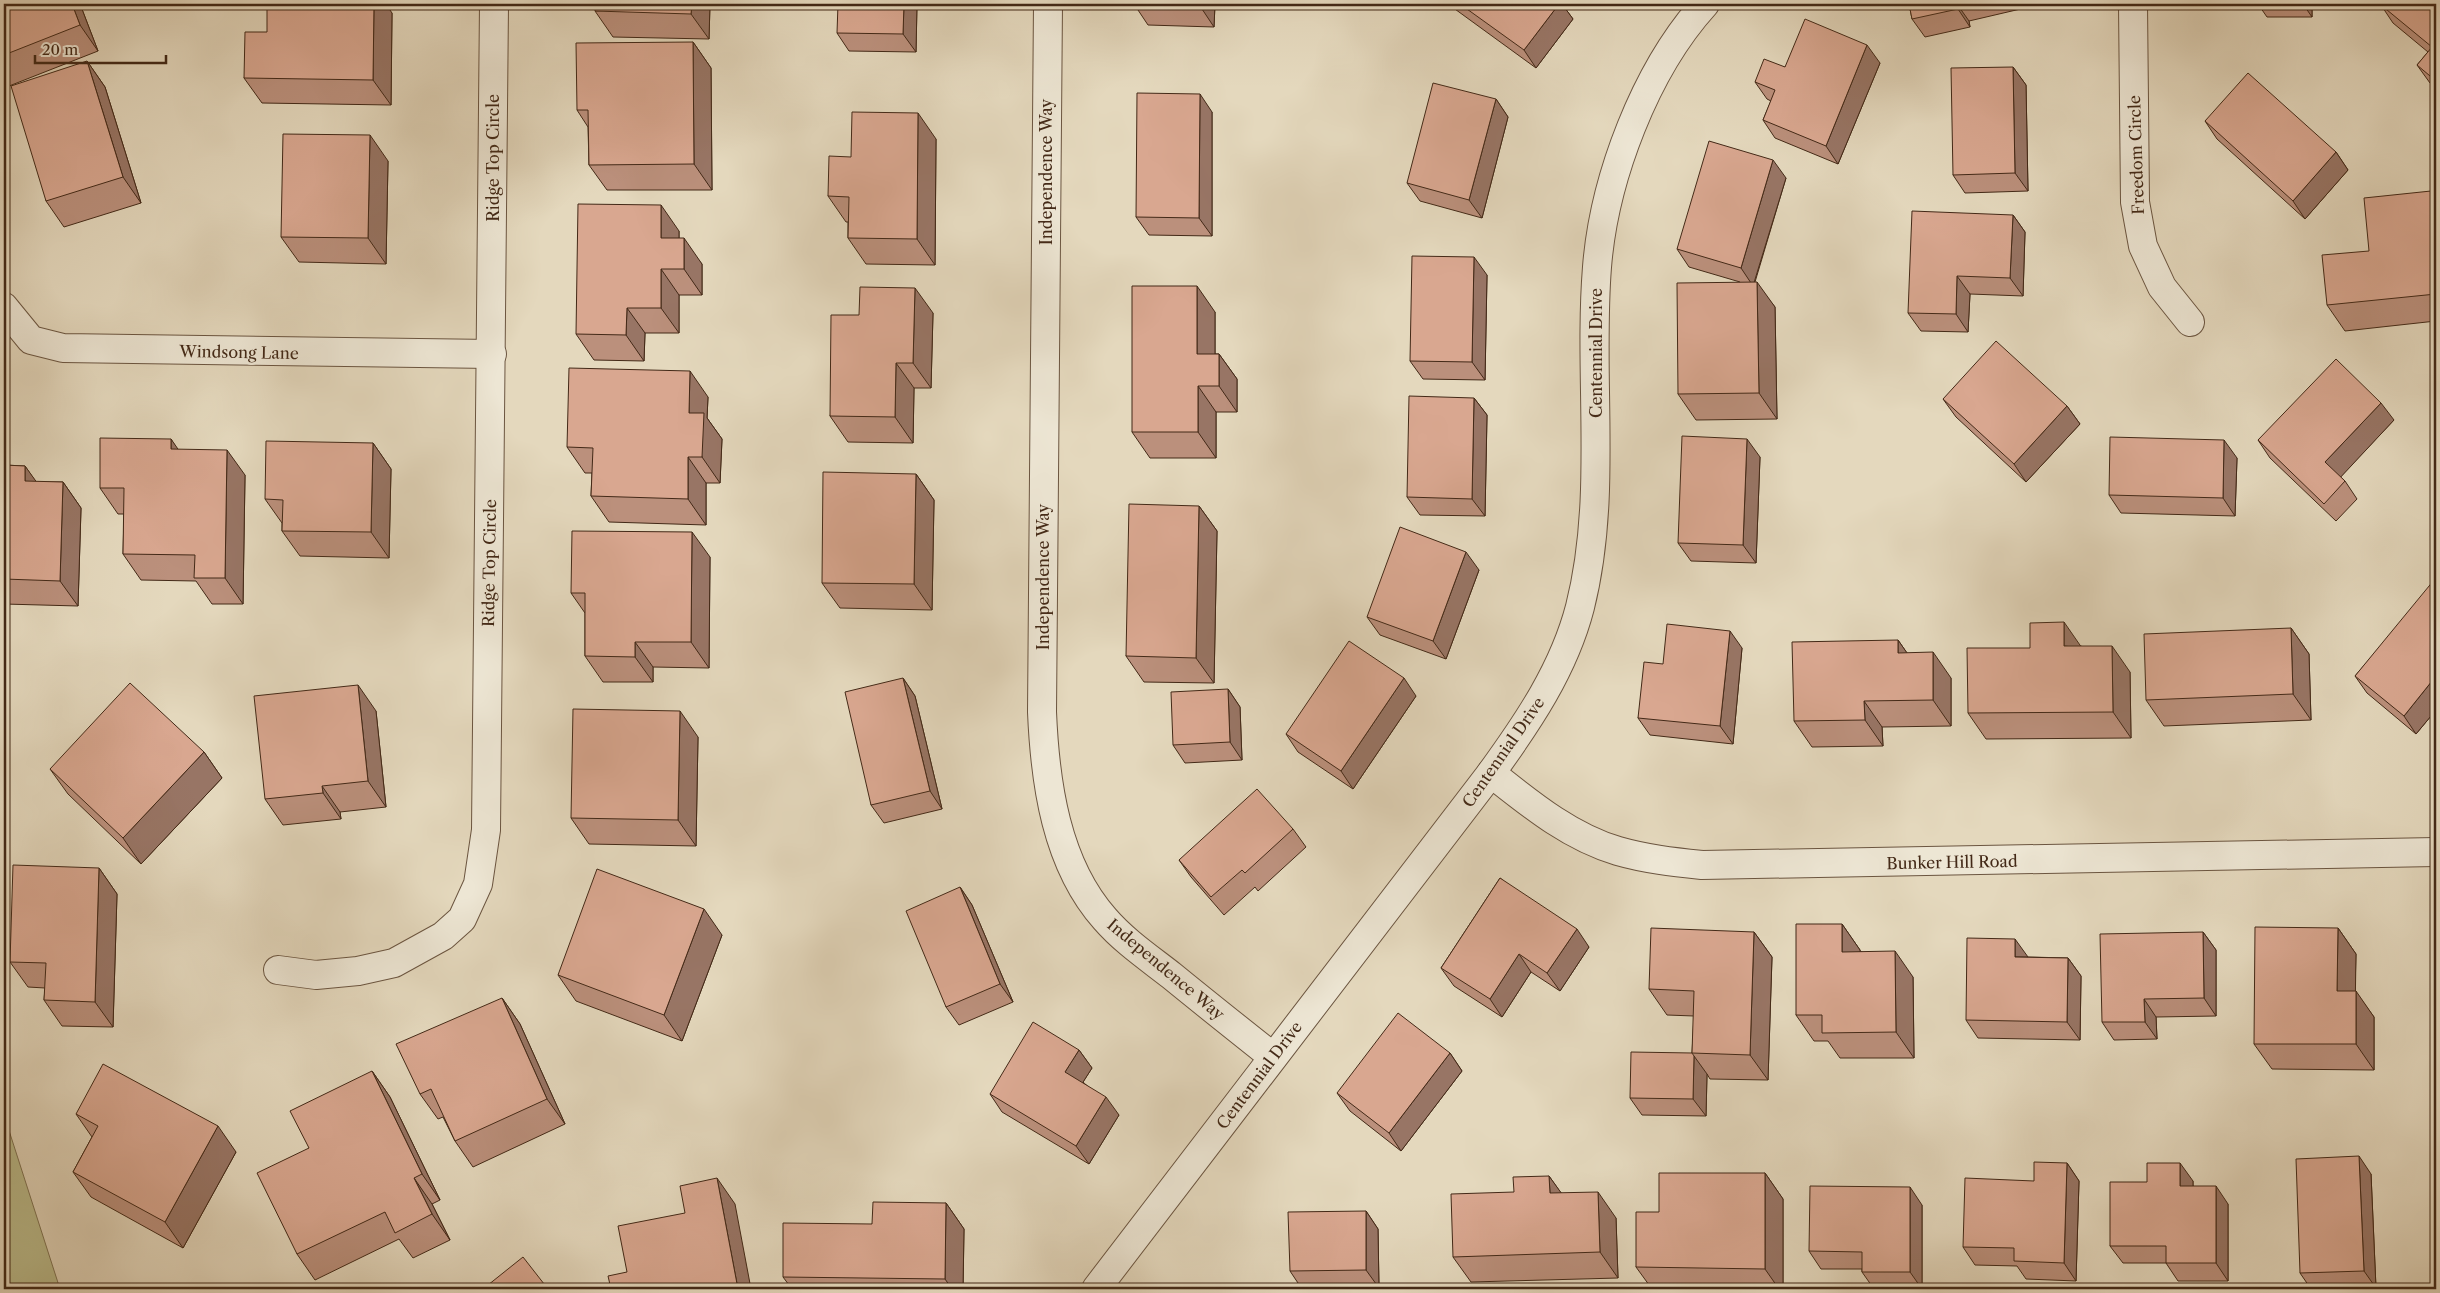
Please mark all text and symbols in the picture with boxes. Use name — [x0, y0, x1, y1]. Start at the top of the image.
scale bar — [35, 32, 166, 64]
text: 20 m — [42, 40, 78, 59]
street label: Ridge Top Circle — [483, 94, 503, 222]
street label: Freedom Circle — [2124, 95, 2148, 215]
street label: Independence Way — [1036, 98, 1056, 245]
street label: Centennial Drive — [1586, 288, 1606, 418]
street label: Windsong Lane — [178, 341, 299, 363]
street label: Ridge Top Circle — [478, 499, 500, 627]
street label: Independence Way — [1033, 503, 1053, 650]
street label: Centennial Drive — [1458, 693, 1548, 811]
street label: Bunker Hill Road — [1886, 851, 2018, 873]
street label: Independence Way — [1104, 914, 1229, 1024]
street label: Centennial Drive — [1212, 1017, 1306, 1133]

